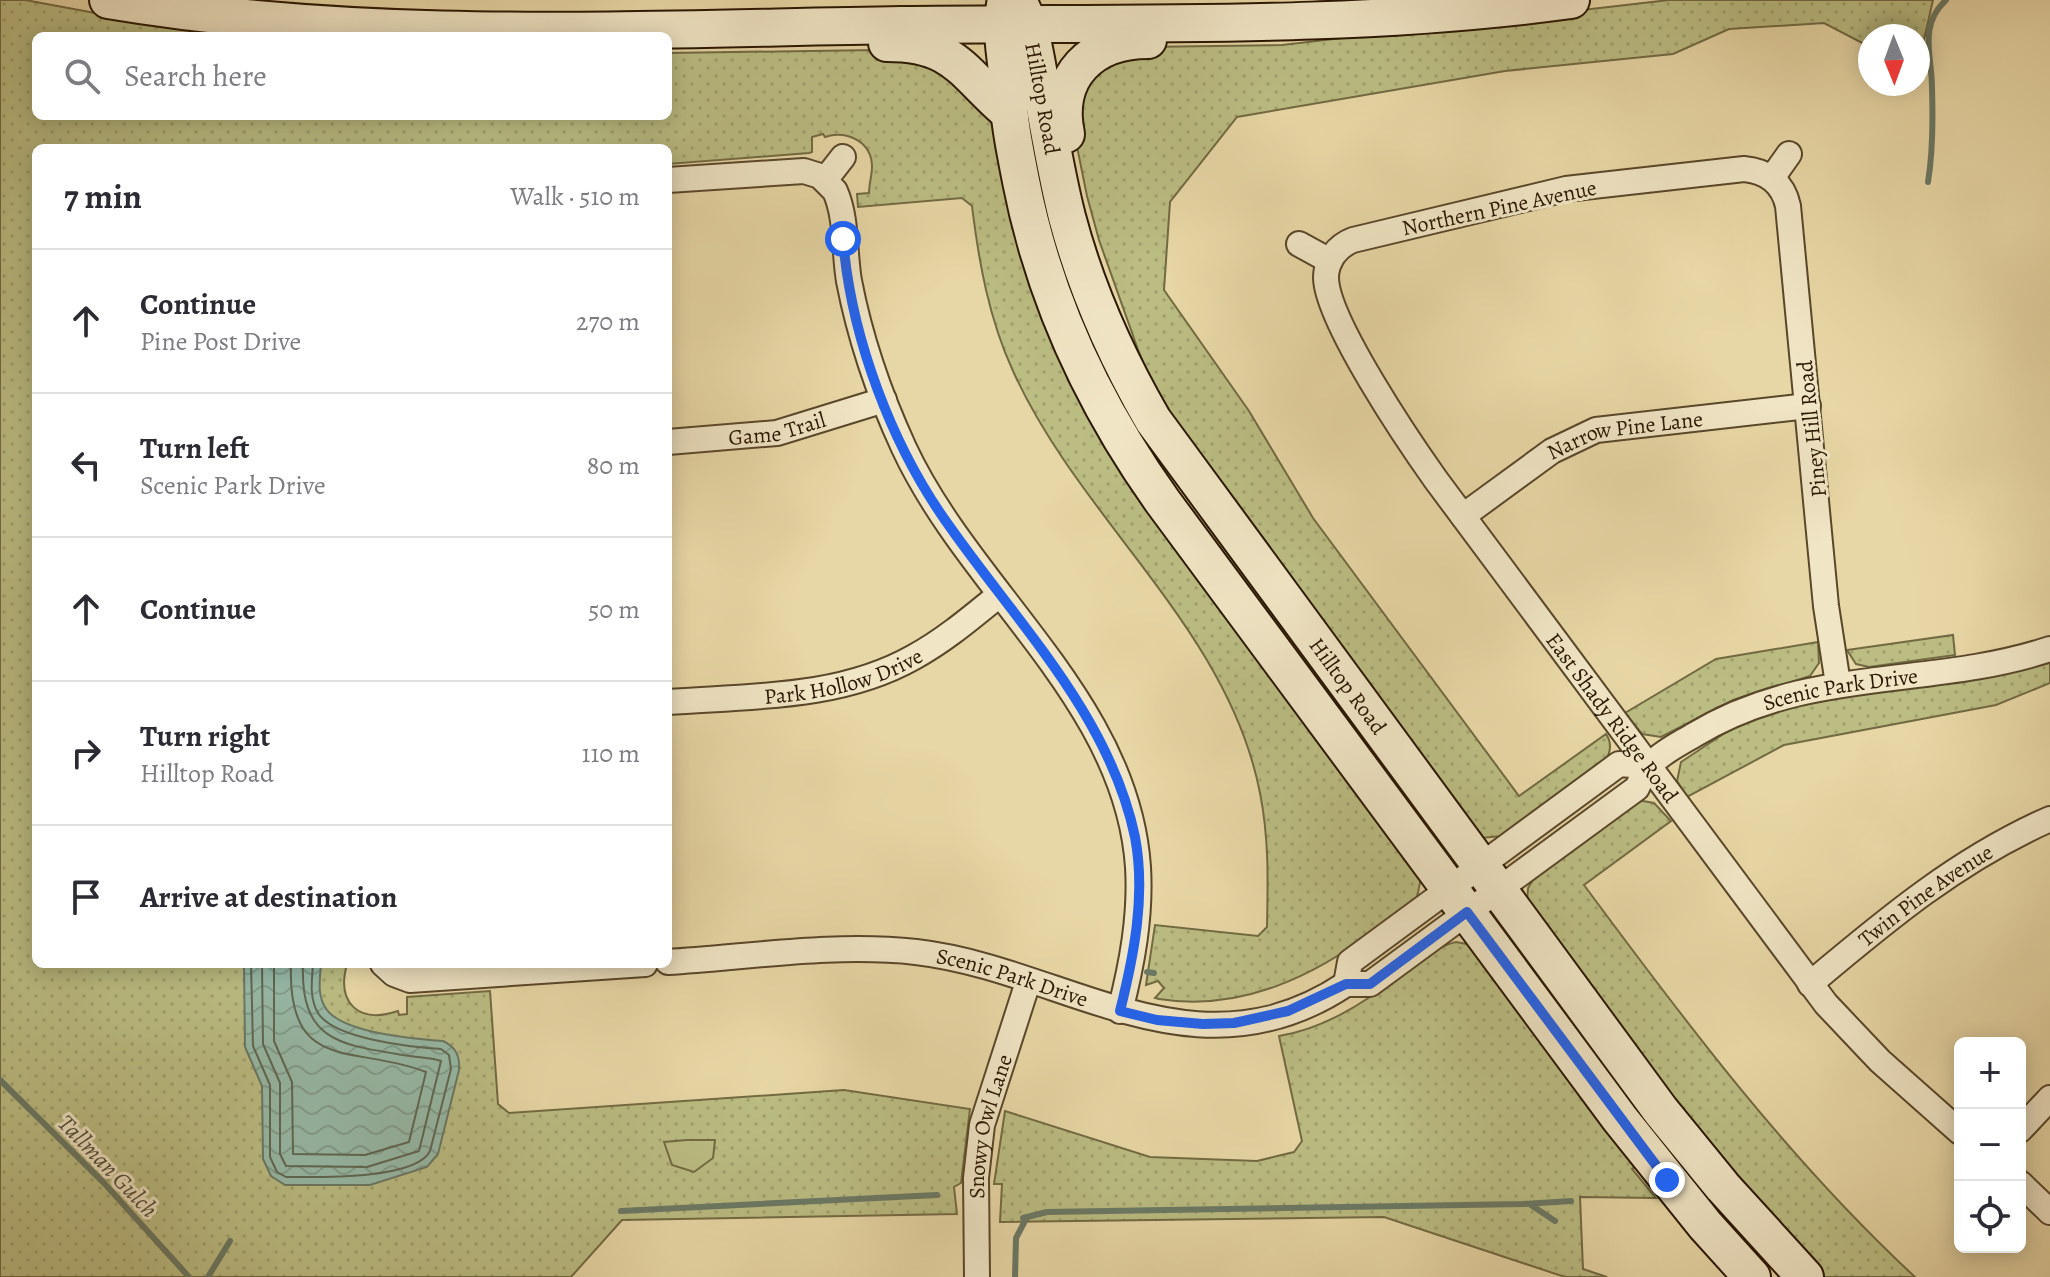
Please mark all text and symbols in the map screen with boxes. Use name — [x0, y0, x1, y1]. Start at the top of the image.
north arrow — [1858, 24, 1930, 96]
search box — [32, 32, 672, 120]
street label: Hilltop Road — [1017, 40, 1067, 157]
icon: search — [60, 54, 104, 98]
text: Search here — [124, 56, 267, 96]
text: 7 min — [64, 173, 142, 220]
street label: Northern Pine Avenue — [1399, 173, 1599, 243]
text: Walk · 510 m — [510, 179, 640, 214]
route start — [825, 221, 861, 257]
text: Continue — [140, 284, 256, 324]
icon: ahead — [64, 299, 108, 343]
text: 270 m — [576, 304, 640, 339]
text: Pine Post Drive — [140, 324, 301, 359]
street label: Piney Hill Road — [1790, 359, 1834, 499]
street label: Narrow Pine Lane — [1542, 404, 1704, 467]
street label: Game Trail — [727, 405, 829, 453]
text: Turn left — [140, 428, 249, 468]
icon: left — [64, 443, 108, 487]
text: 80 m — [587, 448, 640, 483]
text: Scenic Park Drive — [140, 468, 326, 503]
icon: ahead — [64, 587, 108, 631]
text: Continue — [140, 589, 256, 629]
text: 50 m — [588, 592, 640, 627]
street label: East Shady Ridge Road — [1539, 627, 1685, 809]
street label: Hilltop Road — [1302, 632, 1393, 741]
street label: Park Hollow Drive — [763, 641, 928, 712]
street label: Scenic Park Drive — [1759, 661, 1920, 718]
text: Turn right — [140, 716, 270, 756]
icon: right — [64, 731, 108, 775]
text: 110 m — [582, 736, 640, 771]
text: Hilltop Road — [140, 756, 274, 791]
street label: Twin Pine Avenue — [1852, 837, 1999, 954]
icon: arrive — [64, 875, 108, 919]
text: Arrive at destination — [140, 877, 397, 917]
street label: Scenic Park Drive — [934, 941, 1092, 1015]
map controls — [1954, 1037, 2026, 1253]
button: + — [1954, 1037, 2026, 1109]
street label: Snowy Owl Lane — [962, 1051, 1020, 1199]
water label: Tallman Gulch — [51, 1108, 165, 1224]
button: − — [1954, 1109, 2026, 1181]
route end — [1649, 1162, 1685, 1198]
button: locate — [1954, 1181, 2026, 1253]

